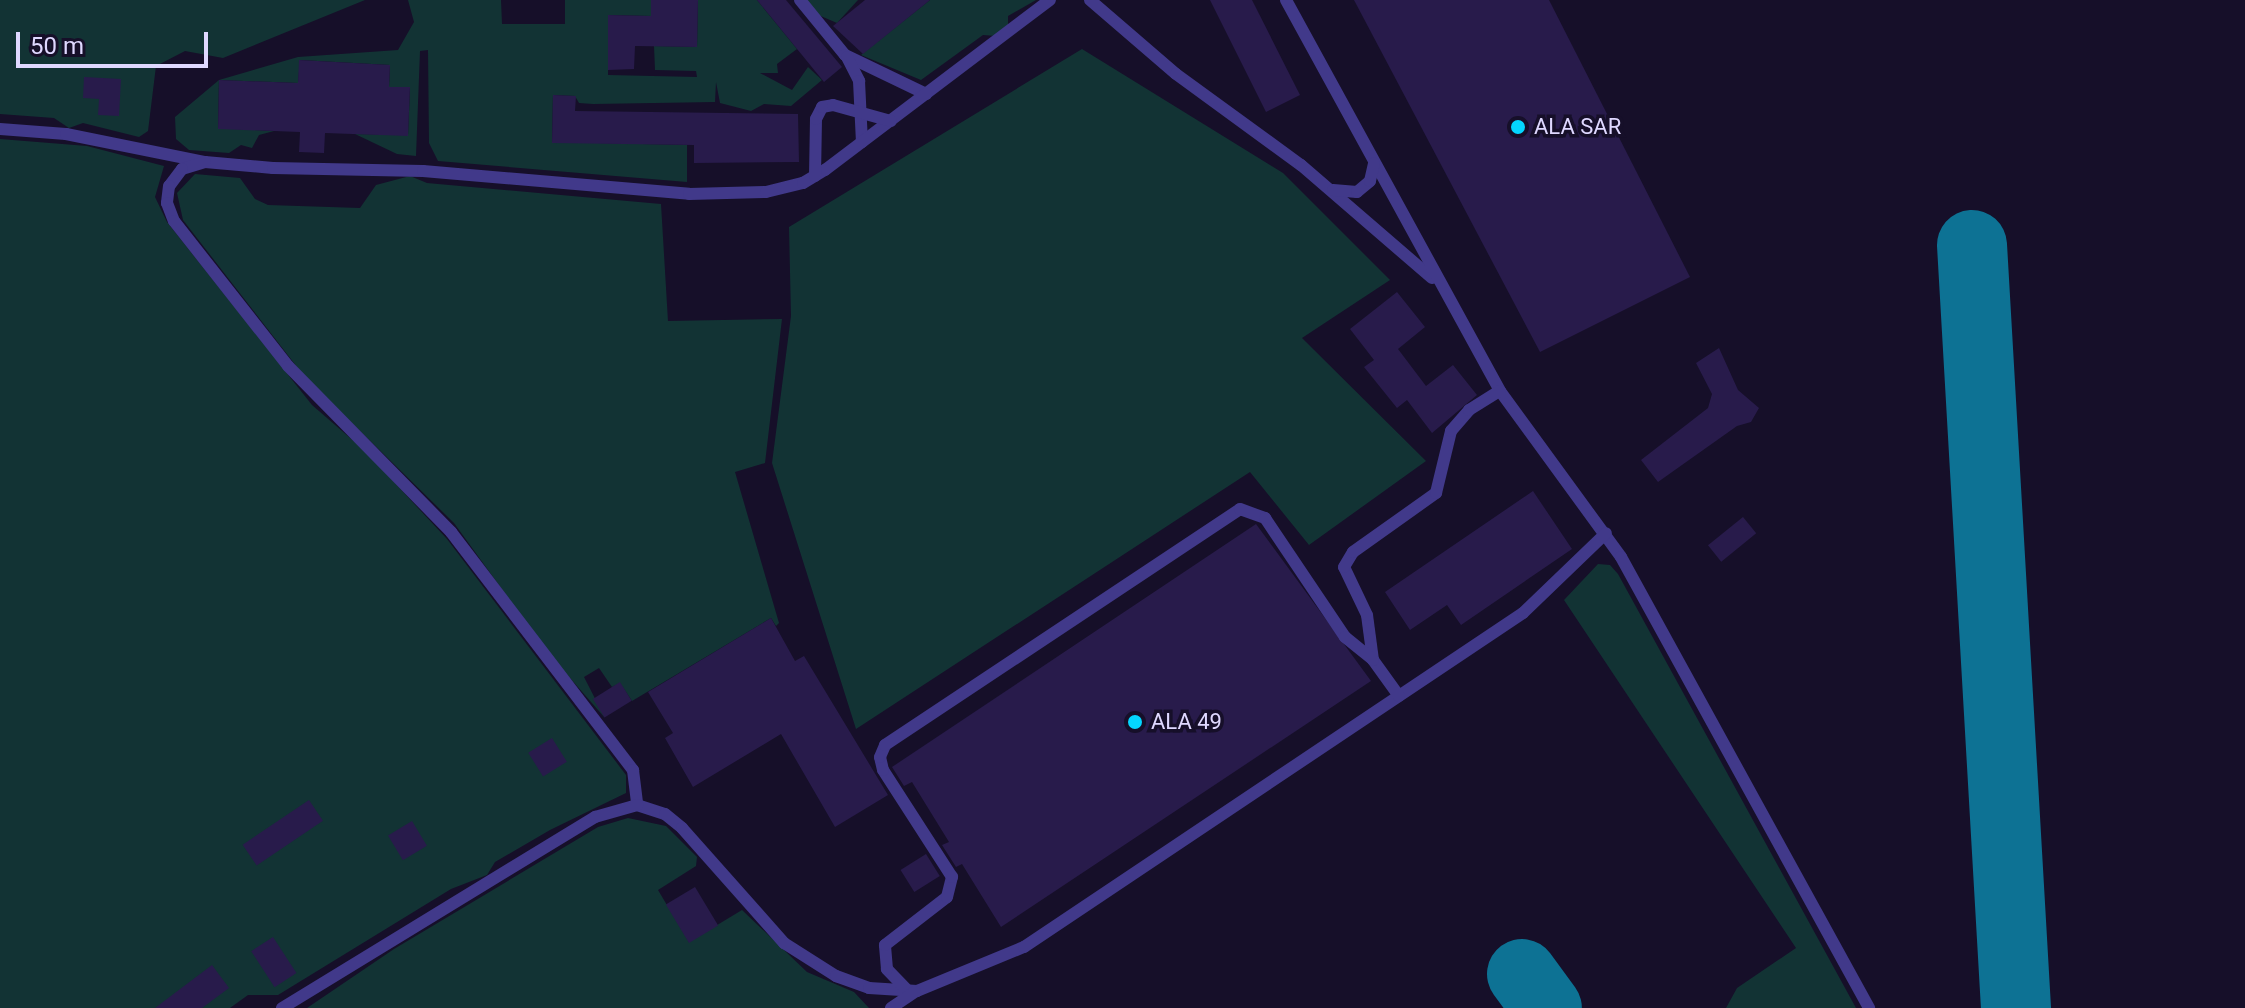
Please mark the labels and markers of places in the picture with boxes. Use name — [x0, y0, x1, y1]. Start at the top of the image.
place label: ALA SAR — [1534, 114, 1621, 140]
marker: ALA SAR — [1509, 118, 1527, 136]
place label: ALA 49 — [1151, 709, 1222, 735]
marker: ALA 49 — [1126, 713, 1144, 731]

